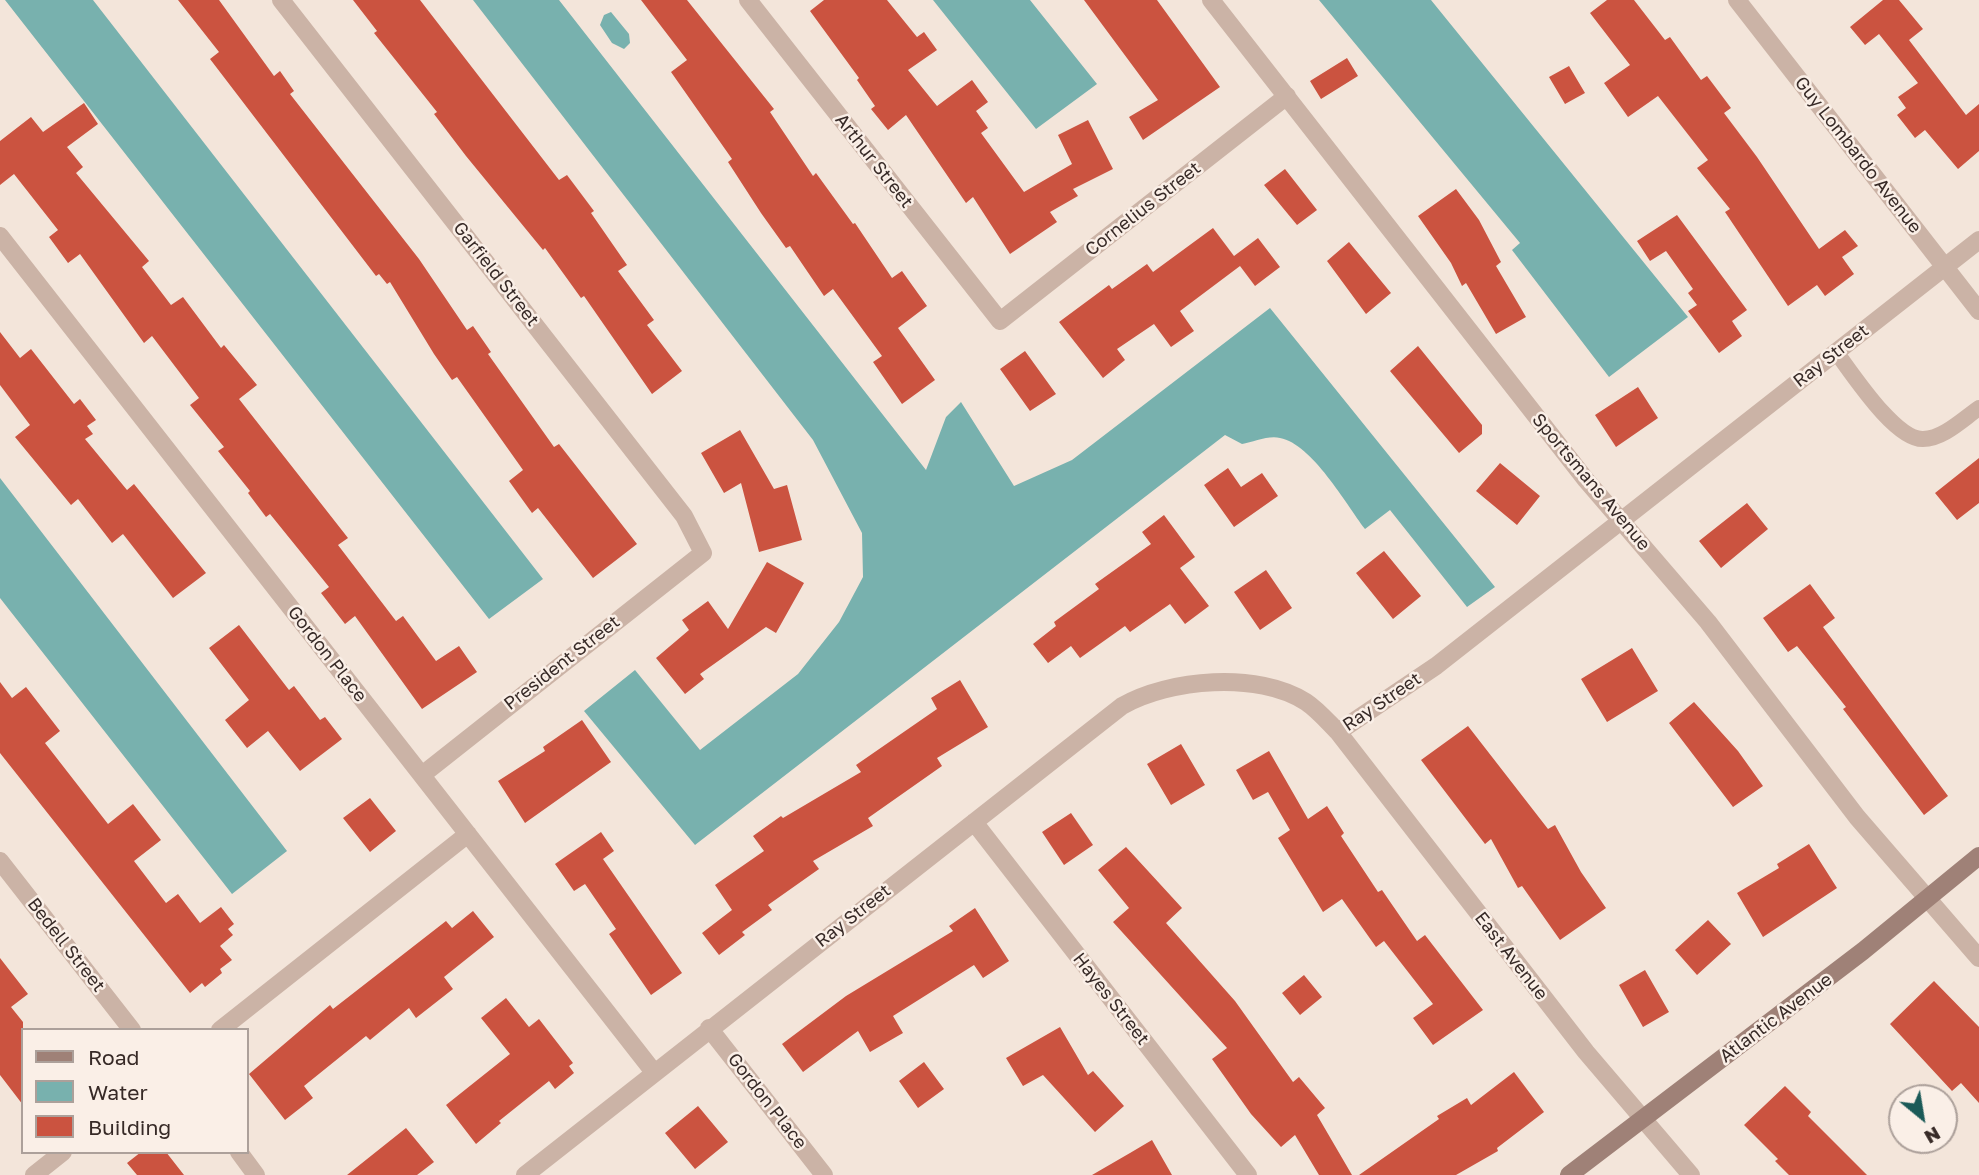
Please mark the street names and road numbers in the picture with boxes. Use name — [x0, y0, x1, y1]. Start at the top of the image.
street label: Guy Lombardo Avenue — [1790, 72, 1926, 238]
street label: Arthur Street — [831, 110, 917, 212]
street label: Cornelius Street — [1081, 157, 1205, 261]
street label: Garfield Street — [449, 218, 543, 330]
street label: Ray Street — [1789, 320, 1873, 392]
street label: Sportsmans Avenue — [1527, 409, 1655, 555]
street label: Gordon Place — [283, 602, 371, 706]
street label: President Street — [500, 611, 624, 715]
street label: Ray Street — [1339, 668, 1425, 736]
street label: Ray Street — [811, 880, 895, 952]
street label: Bedell Street — [23, 894, 109, 996]
street label: East Avenue — [1470, 908, 1552, 1004]
street label: Hayes Street — [1068, 949, 1154, 1049]
street label: Atlantic Avenue — [1715, 969, 1837, 1067]
street label: Gordon Place — [723, 1049, 811, 1153]

